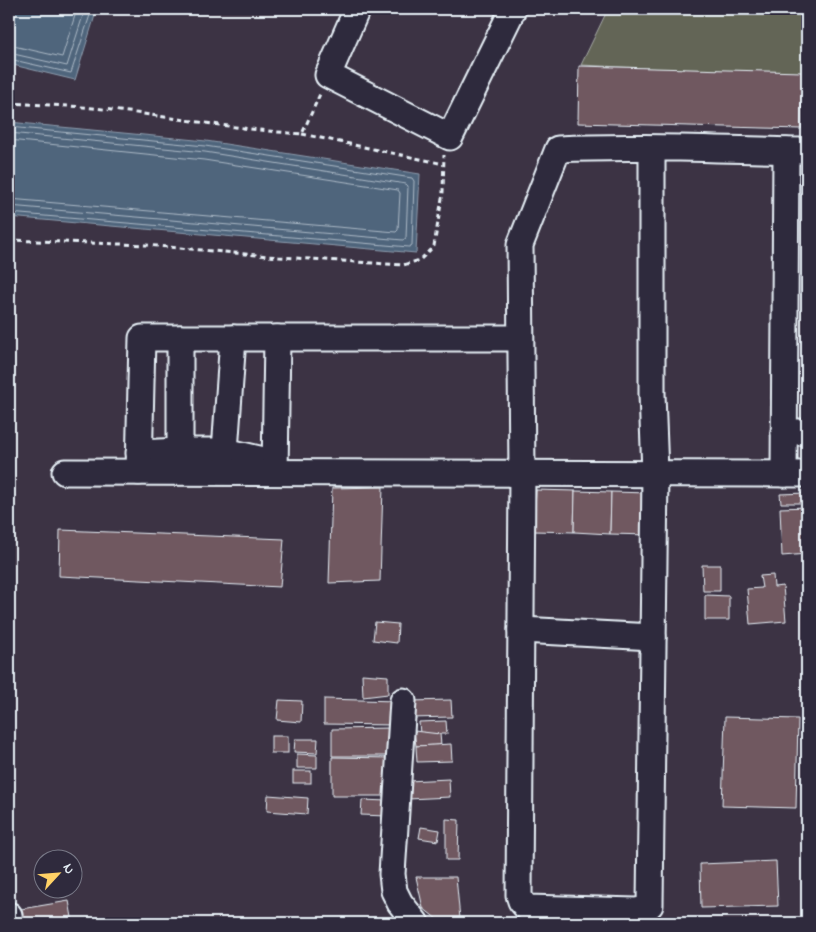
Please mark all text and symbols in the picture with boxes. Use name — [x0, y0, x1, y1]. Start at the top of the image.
north arrow — [32, 850, 82, 900]
text: N — [57, 860, 80, 878]

